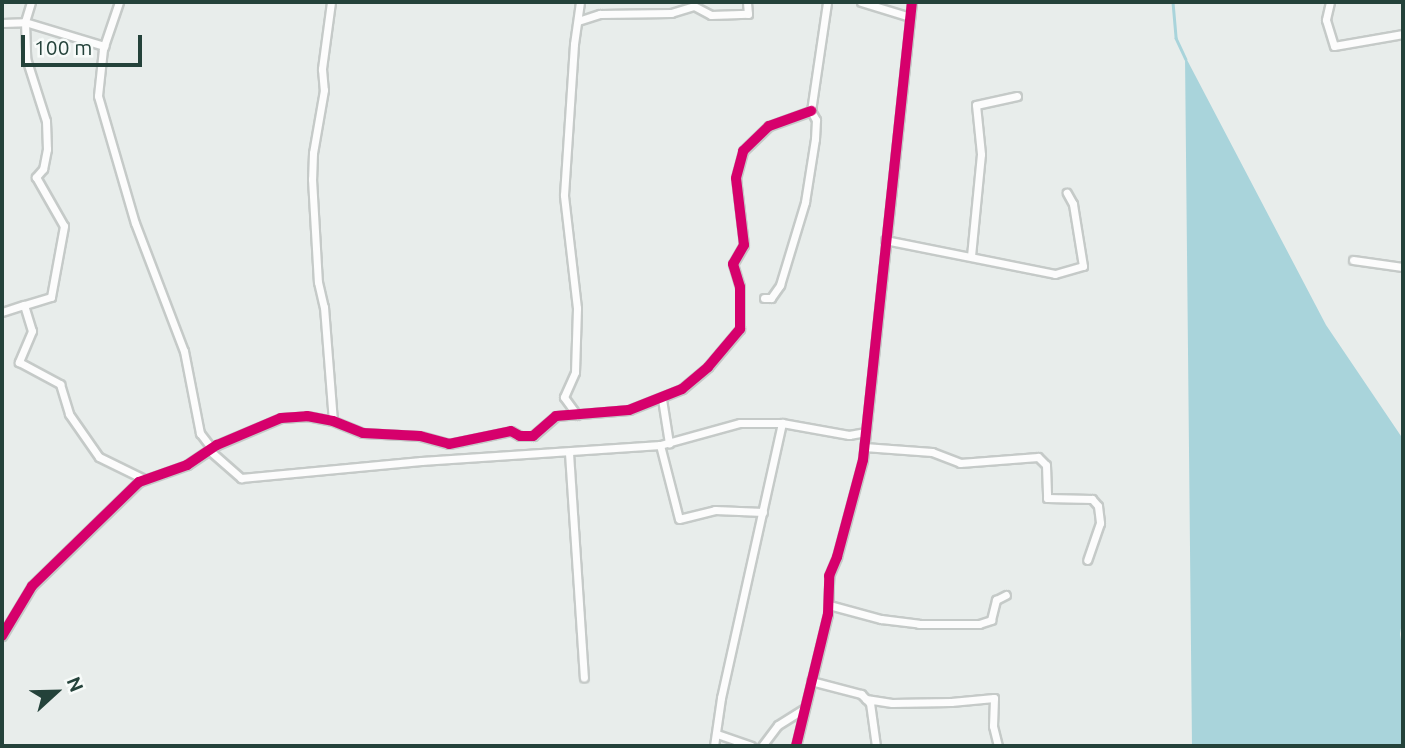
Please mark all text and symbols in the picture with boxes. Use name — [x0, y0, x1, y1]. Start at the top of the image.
scale bar — [24, 21, 145, 65]
text: 100 m — [34, 35, 92, 59]
north arrow — [21, 657, 91, 727]
text: N — [63, 673, 88, 695]

